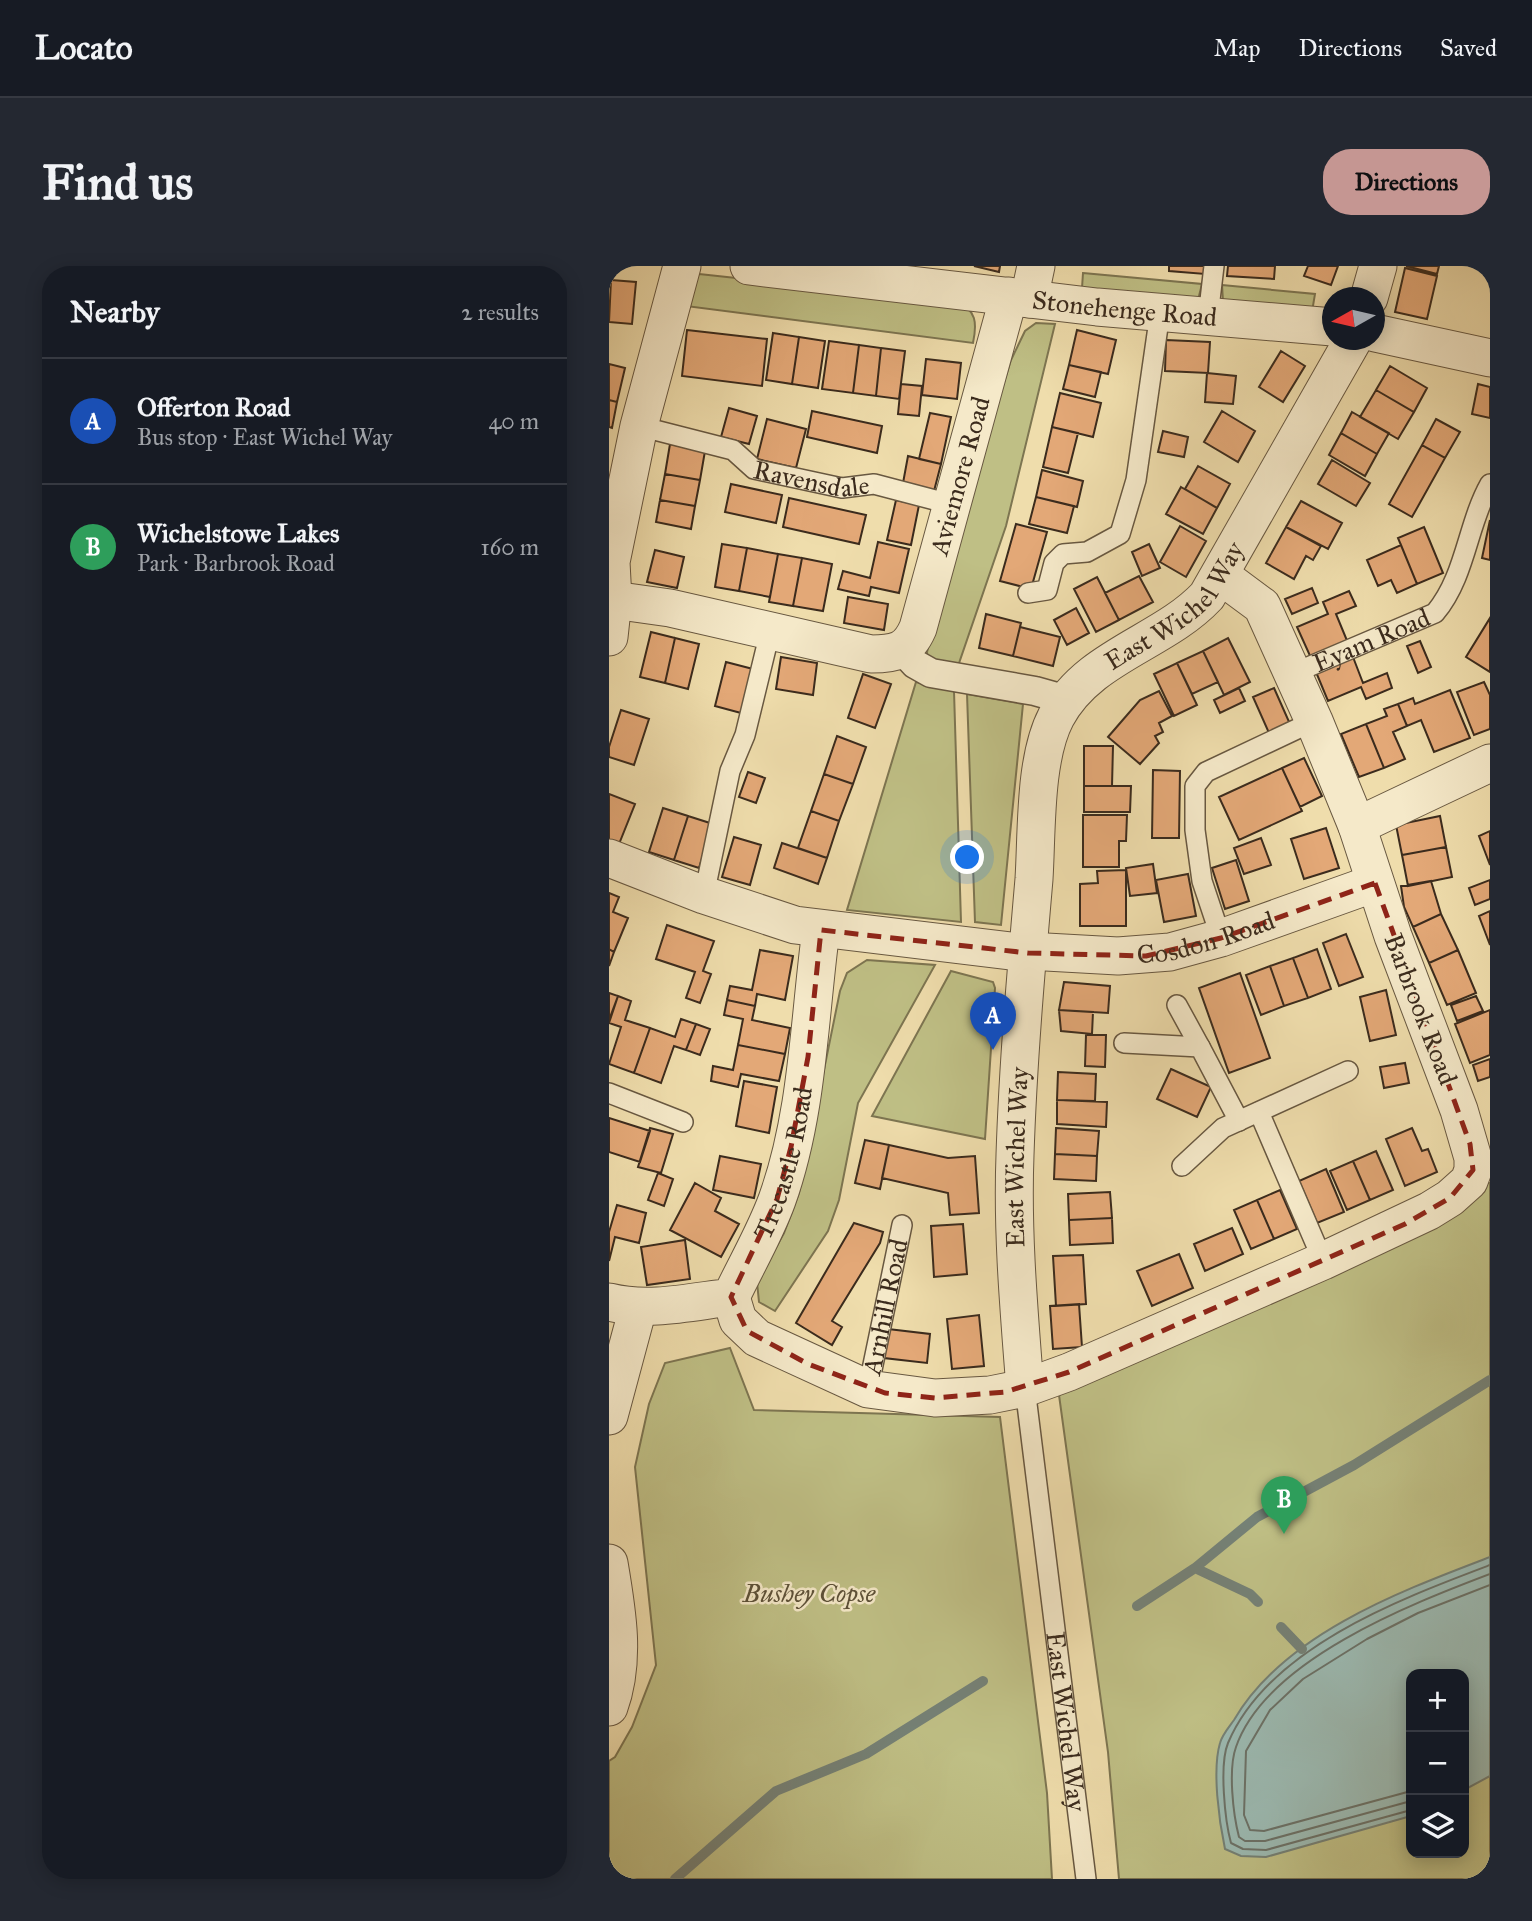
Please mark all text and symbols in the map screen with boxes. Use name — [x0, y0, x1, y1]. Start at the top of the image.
text: Locato — [35, 28, 133, 68]
text: Map — [1214, 33, 1261, 63]
text: Directions — [1299, 33, 1402, 63]
text: Saved — [1440, 33, 1497, 63]
button: Directions — [1323, 149, 1490, 215]
text: Find us — [42, 153, 193, 212]
street label: Stonehenge Road — [1030, 283, 1218, 333]
north arrow — [1322, 287, 1385, 350]
text: Nearby — [70, 294, 160, 330]
text: 2 results — [461, 298, 539, 326]
text: Offerton Road — [137, 391, 291, 423]
street label: Aviemore Road — [922, 393, 997, 560]
text: A — [85, 407, 101, 435]
text: 40 m — [489, 407, 539, 435]
text: Bus stop · East Wichel Way — [137, 423, 392, 451]
street label: Ravensdale — [751, 453, 871, 504]
text: Wichelstowe Lakes — [137, 517, 339, 549]
text: B — [85, 533, 101, 561]
text: 160 m — [481, 533, 539, 561]
street label: East Wichel Way — [1099, 535, 1251, 677]
text: Park · Barbrook Road — [137, 549, 335, 577]
street label: Eyam Road — [1308, 601, 1435, 679]
your location — [950, 840, 984, 874]
street label: Cosdon Road — [1136, 904, 1279, 971]
street label: Barbrook Road — [1377, 929, 1465, 1089]
pin: A — [970, 992, 1016, 1050]
street label: East Wichel Way — [998, 1065, 1035, 1248]
street label: Trecastle Road — [746, 1085, 819, 1244]
street label: Arnhill Road — [855, 1236, 915, 1379]
pin: B — [1261, 1476, 1307, 1534]
park label: Bushey Copse — [742, 1577, 876, 1610]
street label: East Wichel Way — [1039, 1630, 1094, 1814]
map controls — [1406, 1669, 1469, 1858]
button: + — [1406, 1669, 1469, 1732]
button: − — [1406, 1732, 1469, 1795]
button: layers — [1406, 1795, 1469, 1858]

